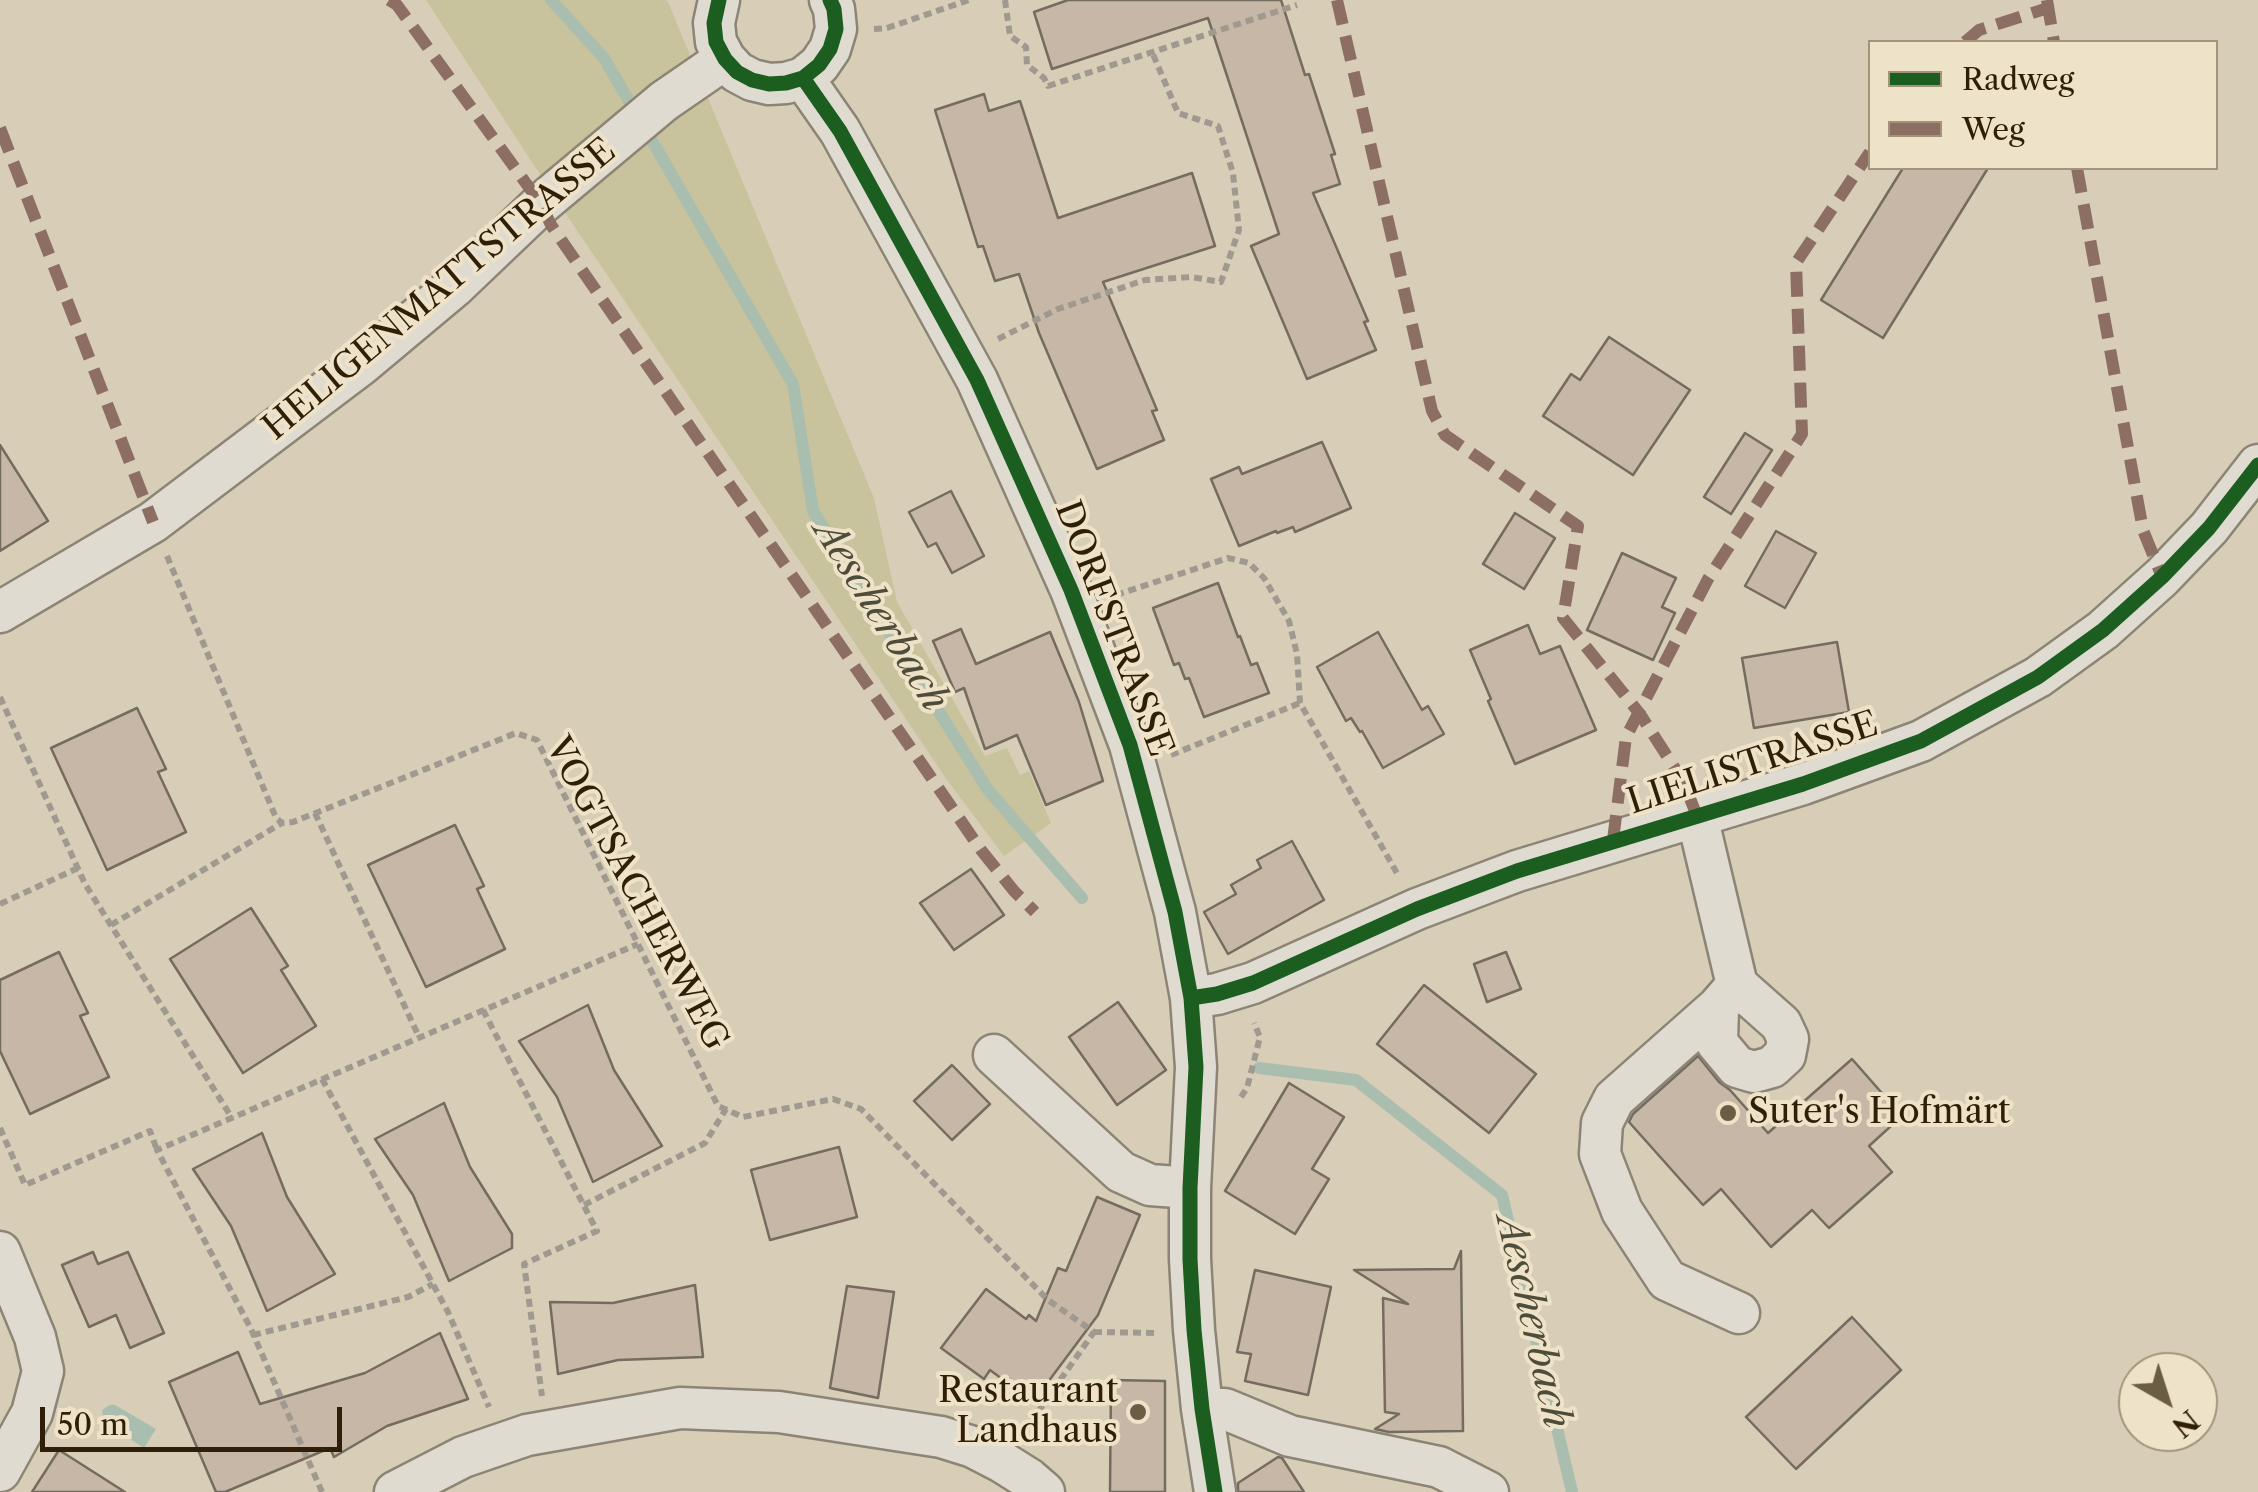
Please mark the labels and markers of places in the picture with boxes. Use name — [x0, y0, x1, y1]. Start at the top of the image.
place label: Suter's Hofmärt — [1748, 1092, 2010, 1134]
marker: Suter's Hofmärt — [1717, 1102, 1739, 1124]
place label: Restaurant Landhaus — [938, 1371, 1118, 1453]
marker: Restaurant Landhaus — [1127, 1401, 1149, 1423]

